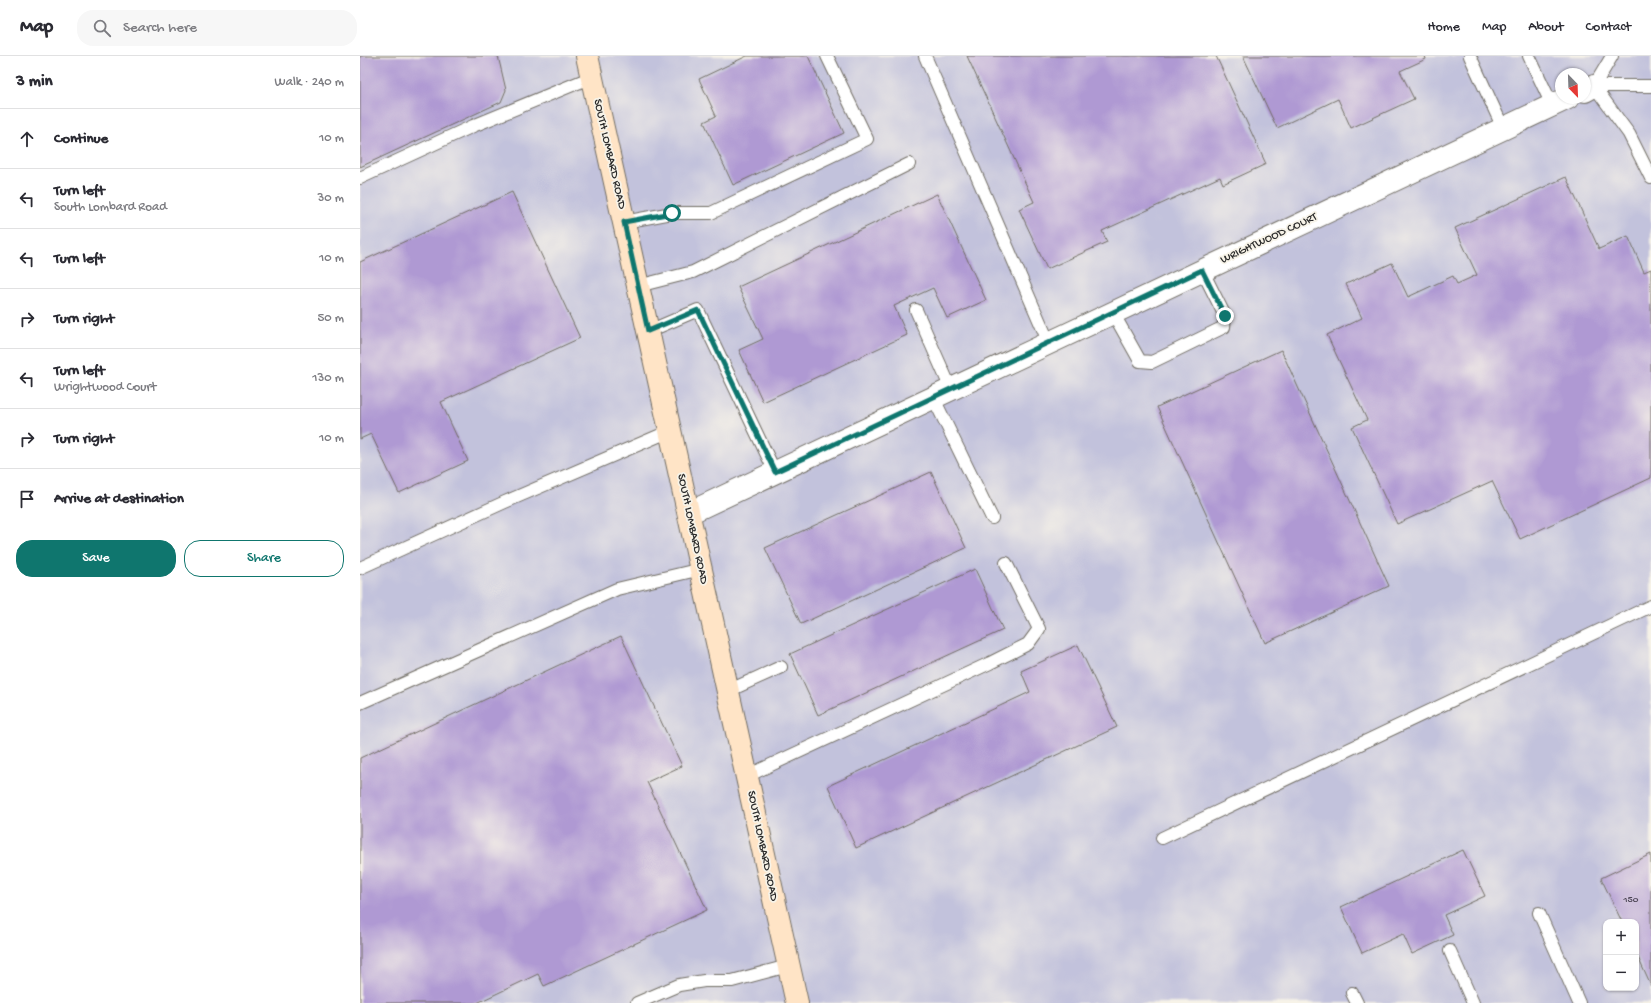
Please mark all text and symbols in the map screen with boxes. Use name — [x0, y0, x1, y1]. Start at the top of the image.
search box — [77, 10, 357, 46]
text: Map — [20, 16, 53, 39]
icon: search — [91, 17, 113, 39]
text: Search here — [123, 19, 197, 37]
text: Home — [1428, 19, 1460, 36]
text: Map — [1482, 19, 1506, 36]
text: About — [1528, 19, 1564, 36]
text: Contact — [1586, 19, 1631, 36]
north arrow — [1555, 68, 1591, 104]
text: 3 min — [16, 72, 53, 92]
text: Walk · 240 m — [275, 75, 344, 90]
street label: SOUTH LOMBARD ROAD — [590, 98, 629, 211]
icon: ahead — [16, 128, 38, 150]
text: Continue — [54, 130, 108, 148]
text: 10 m — [319, 131, 344, 146]
text: Turn left — [54, 182, 105, 200]
icon: left — [16, 188, 38, 210]
text: 30 m — [318, 191, 344, 206]
text: South Lombard Road — [54, 200, 167, 215]
route start — [663, 204, 681, 222]
street label: WRIGHTWOOD COURT — [1218, 210, 1321, 268]
icon: left — [16, 248, 38, 270]
text: Turn left — [54, 250, 105, 268]
text: 10 m — [319, 251, 344, 266]
route end — [1216, 307, 1234, 325]
icon: right — [16, 308, 38, 330]
text: Turn right — [54, 310, 114, 328]
text: 50 m — [317, 311, 344, 326]
text: Turn left — [54, 362, 105, 380]
icon: left — [16, 368, 38, 390]
text: 130 m — [312, 371, 344, 386]
text: Wrightwood Court — [54, 380, 156, 395]
icon: right — [16, 428, 38, 450]
text: Turn right — [54, 430, 114, 448]
text: 10 m — [319, 431, 344, 446]
street label: SOUTH LOMBARD ROAD — [673, 473, 711, 586]
icon: arrive — [16, 488, 38, 510]
text: Arrive at destination — [54, 490, 184, 508]
button: Save — [16, 540, 176, 577]
button: Share — [184, 540, 344, 577]
street label: SOUTH LOMBARD ROAD — [743, 790, 781, 903]
house number: 150 — [1623, 894, 1639, 906]
map controls — [1603, 919, 1639, 991]
button: + — [1603, 919, 1639, 955]
button: − — [1603, 955, 1639, 991]

